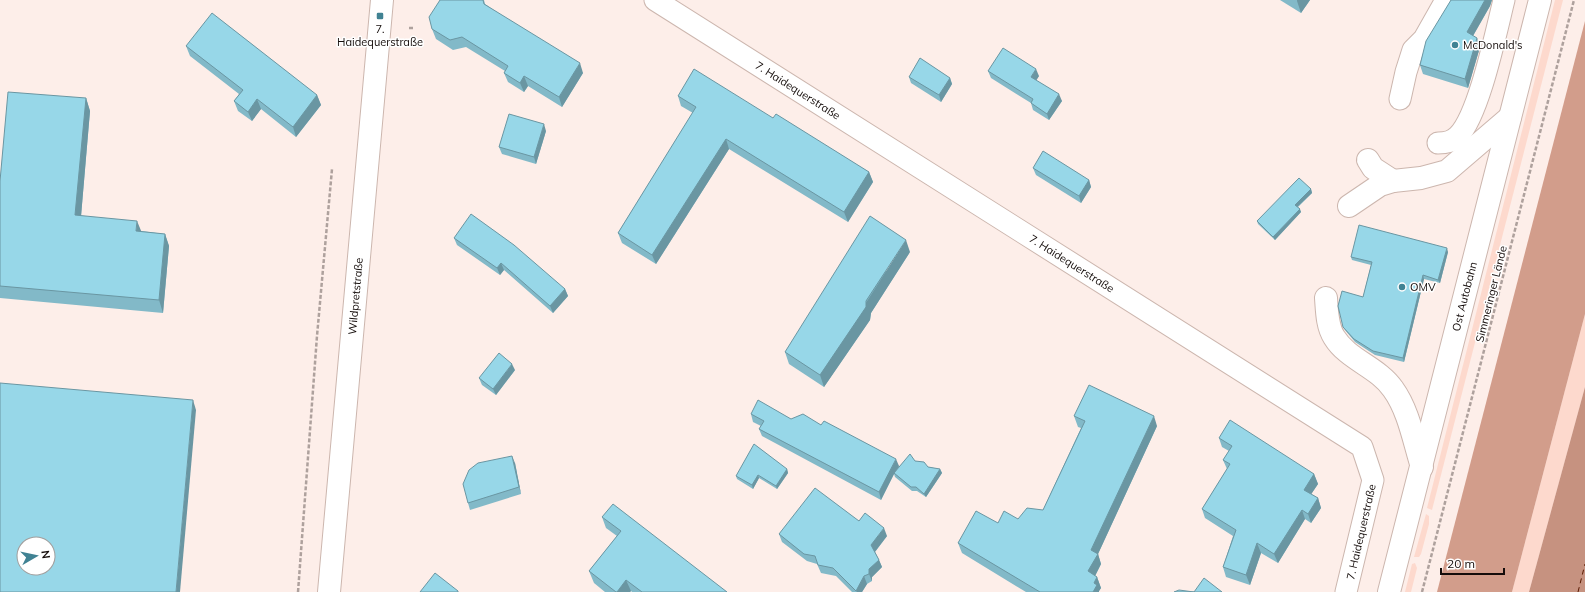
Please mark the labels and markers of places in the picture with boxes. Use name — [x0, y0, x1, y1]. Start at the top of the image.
marker: 7. Haidequerstraße — [375, 11, 385, 21]
place label: 7. Haidequerstraße — [337, 22, 423, 49]
place label: McDonald's — [1463, 38, 1523, 52]
marker: McDonald's — [1450, 40, 1460, 50]
place label: OMV — [1410, 280, 1436, 294]
marker: OMV — [1397, 282, 1407, 292]

